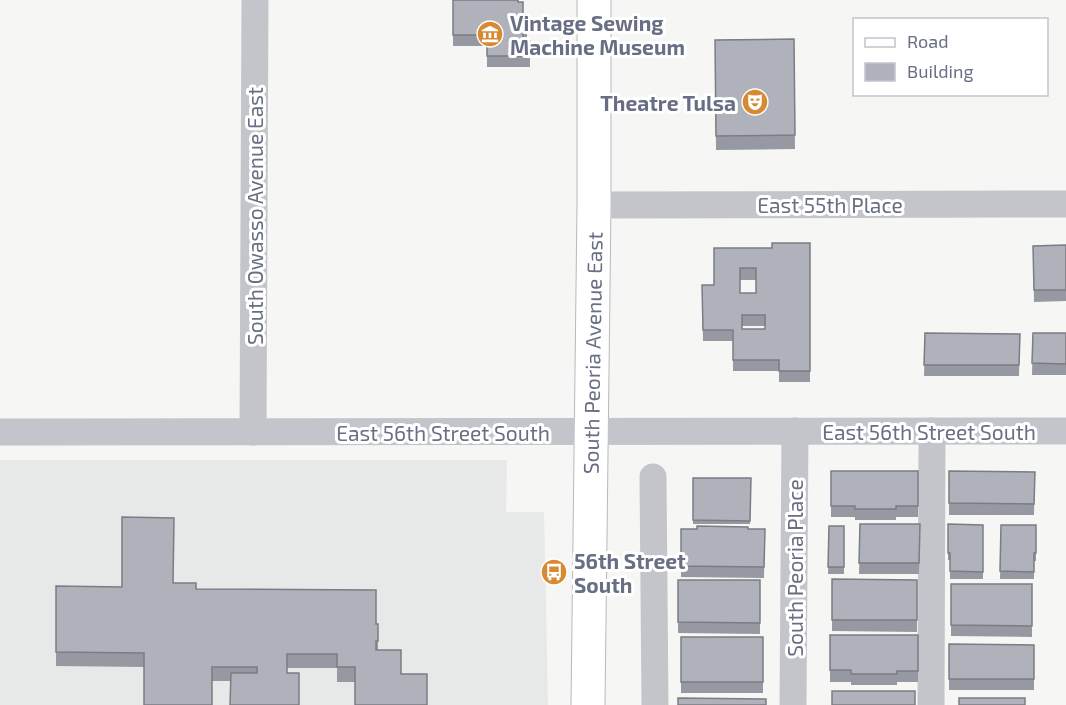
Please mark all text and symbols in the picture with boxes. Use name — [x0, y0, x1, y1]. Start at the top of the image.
place label: Vintage Sewing Machine Museum — [510, 10, 685, 59]
legend — [853, 18, 1048, 96]
museum icon: Vintage Sewing Machine Museum — [475, 19, 505, 49]
text: Road — [907, 30, 948, 52]
text: Building — [907, 60, 974, 82]
street label: South Owasso Avenue East — [242, 87, 267, 345]
theatre icon: Theatre Tulsa — [740, 87, 770, 117]
place label: Theatre Tulsa — [600, 90, 736, 115]
street label: East 55th Place — [757, 192, 903, 217]
street label: South Peoria Avenue East — [577, 232, 607, 474]
street label: East 56th Street South — [822, 419, 1036, 444]
street label: East 56th Street South — [336, 420, 550, 445]
street label: South Peoria Place — [782, 479, 807, 657]
place label: 56th Street South — [574, 548, 686, 597]
bus stop icon: 56th Street South — [539, 557, 569, 587]

